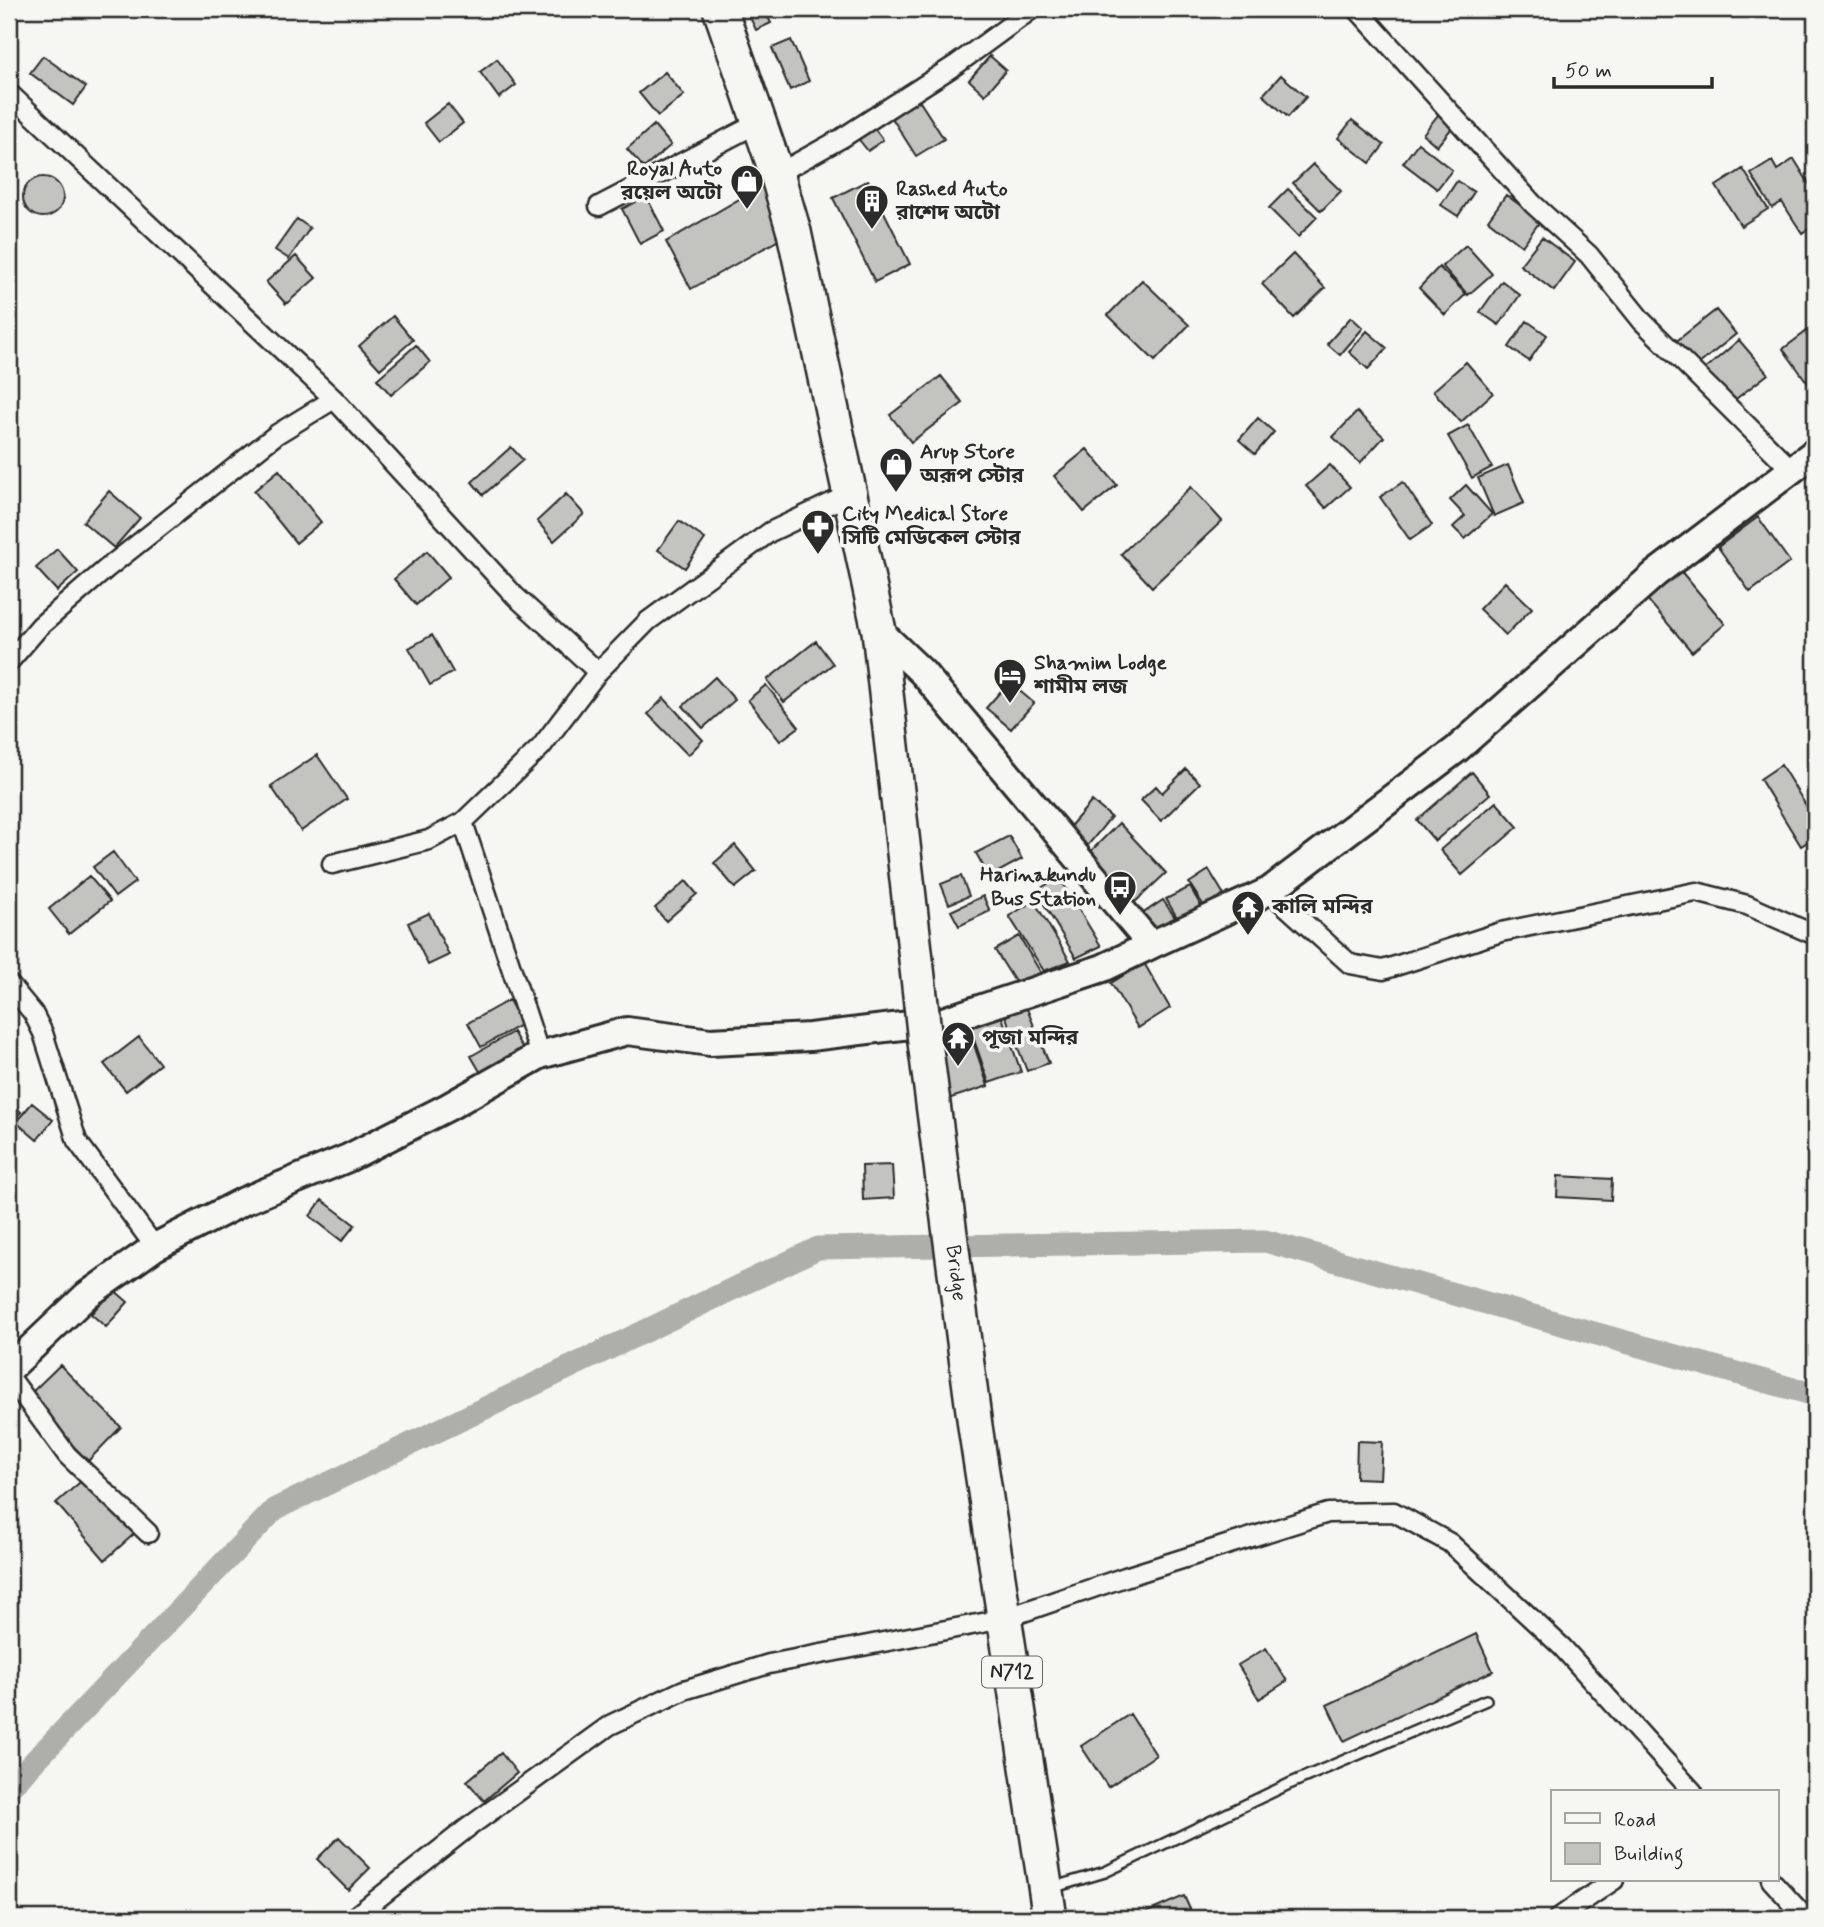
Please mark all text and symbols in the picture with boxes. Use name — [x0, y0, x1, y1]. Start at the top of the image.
scale bar — [1554, 46, 1712, 90]
text: 50 m — [1565, 57, 1612, 85]
place label: Royal Auto রয়েল অটো — [620, 155, 723, 207]
shop icon: Royal Auto রয়েল অটো — [728, 162, 766, 211]
place label: Rashed Auto রাশেদ অটো — [895, 175, 1008, 227]
building icon: Rashed Auto রাশেদ অটো — [853, 182, 891, 231]
place label: Arup Store অরূপ স্টোর — [919, 438, 1024, 490]
shop icon: Arup Store অরূপ স্টোর — [877, 445, 915, 494]
place label: City Medical Store সিটি মেডিকেল স্টোর — [841, 500, 1021, 552]
pharmacy icon: City Medical Store সিটি মেডিকেল স্টোর — [799, 507, 837, 556]
place label: Shamim Lodge শামীম লজ — [1033, 649, 1168, 701]
hotel icon: Shamim Lodge শামীম লজ — [991, 656, 1029, 705]
place label: Harinakundu Bus Station — [980, 861, 1096, 913]
bus stop icon: Harinakundu Bus Station — [1101, 868, 1139, 917]
temple icon: কালি মন্দির — [1229, 888, 1267, 937]
place label: কালি মন্দির — [1271, 893, 1373, 921]
temple icon: পূজা মন্দির — [939, 1019, 977, 1068]
place label: পূজা মন্দির — [982, 1024, 1079, 1052]
street label: Bridge — [939, 1243, 973, 1303]
road number: N712 — [982, 1656, 1042, 1688]
legend — [1551, 1790, 1778, 1882]
text: Road — [1614, 1806, 1656, 1834]
text: Building — [1614, 1840, 1684, 1870]

